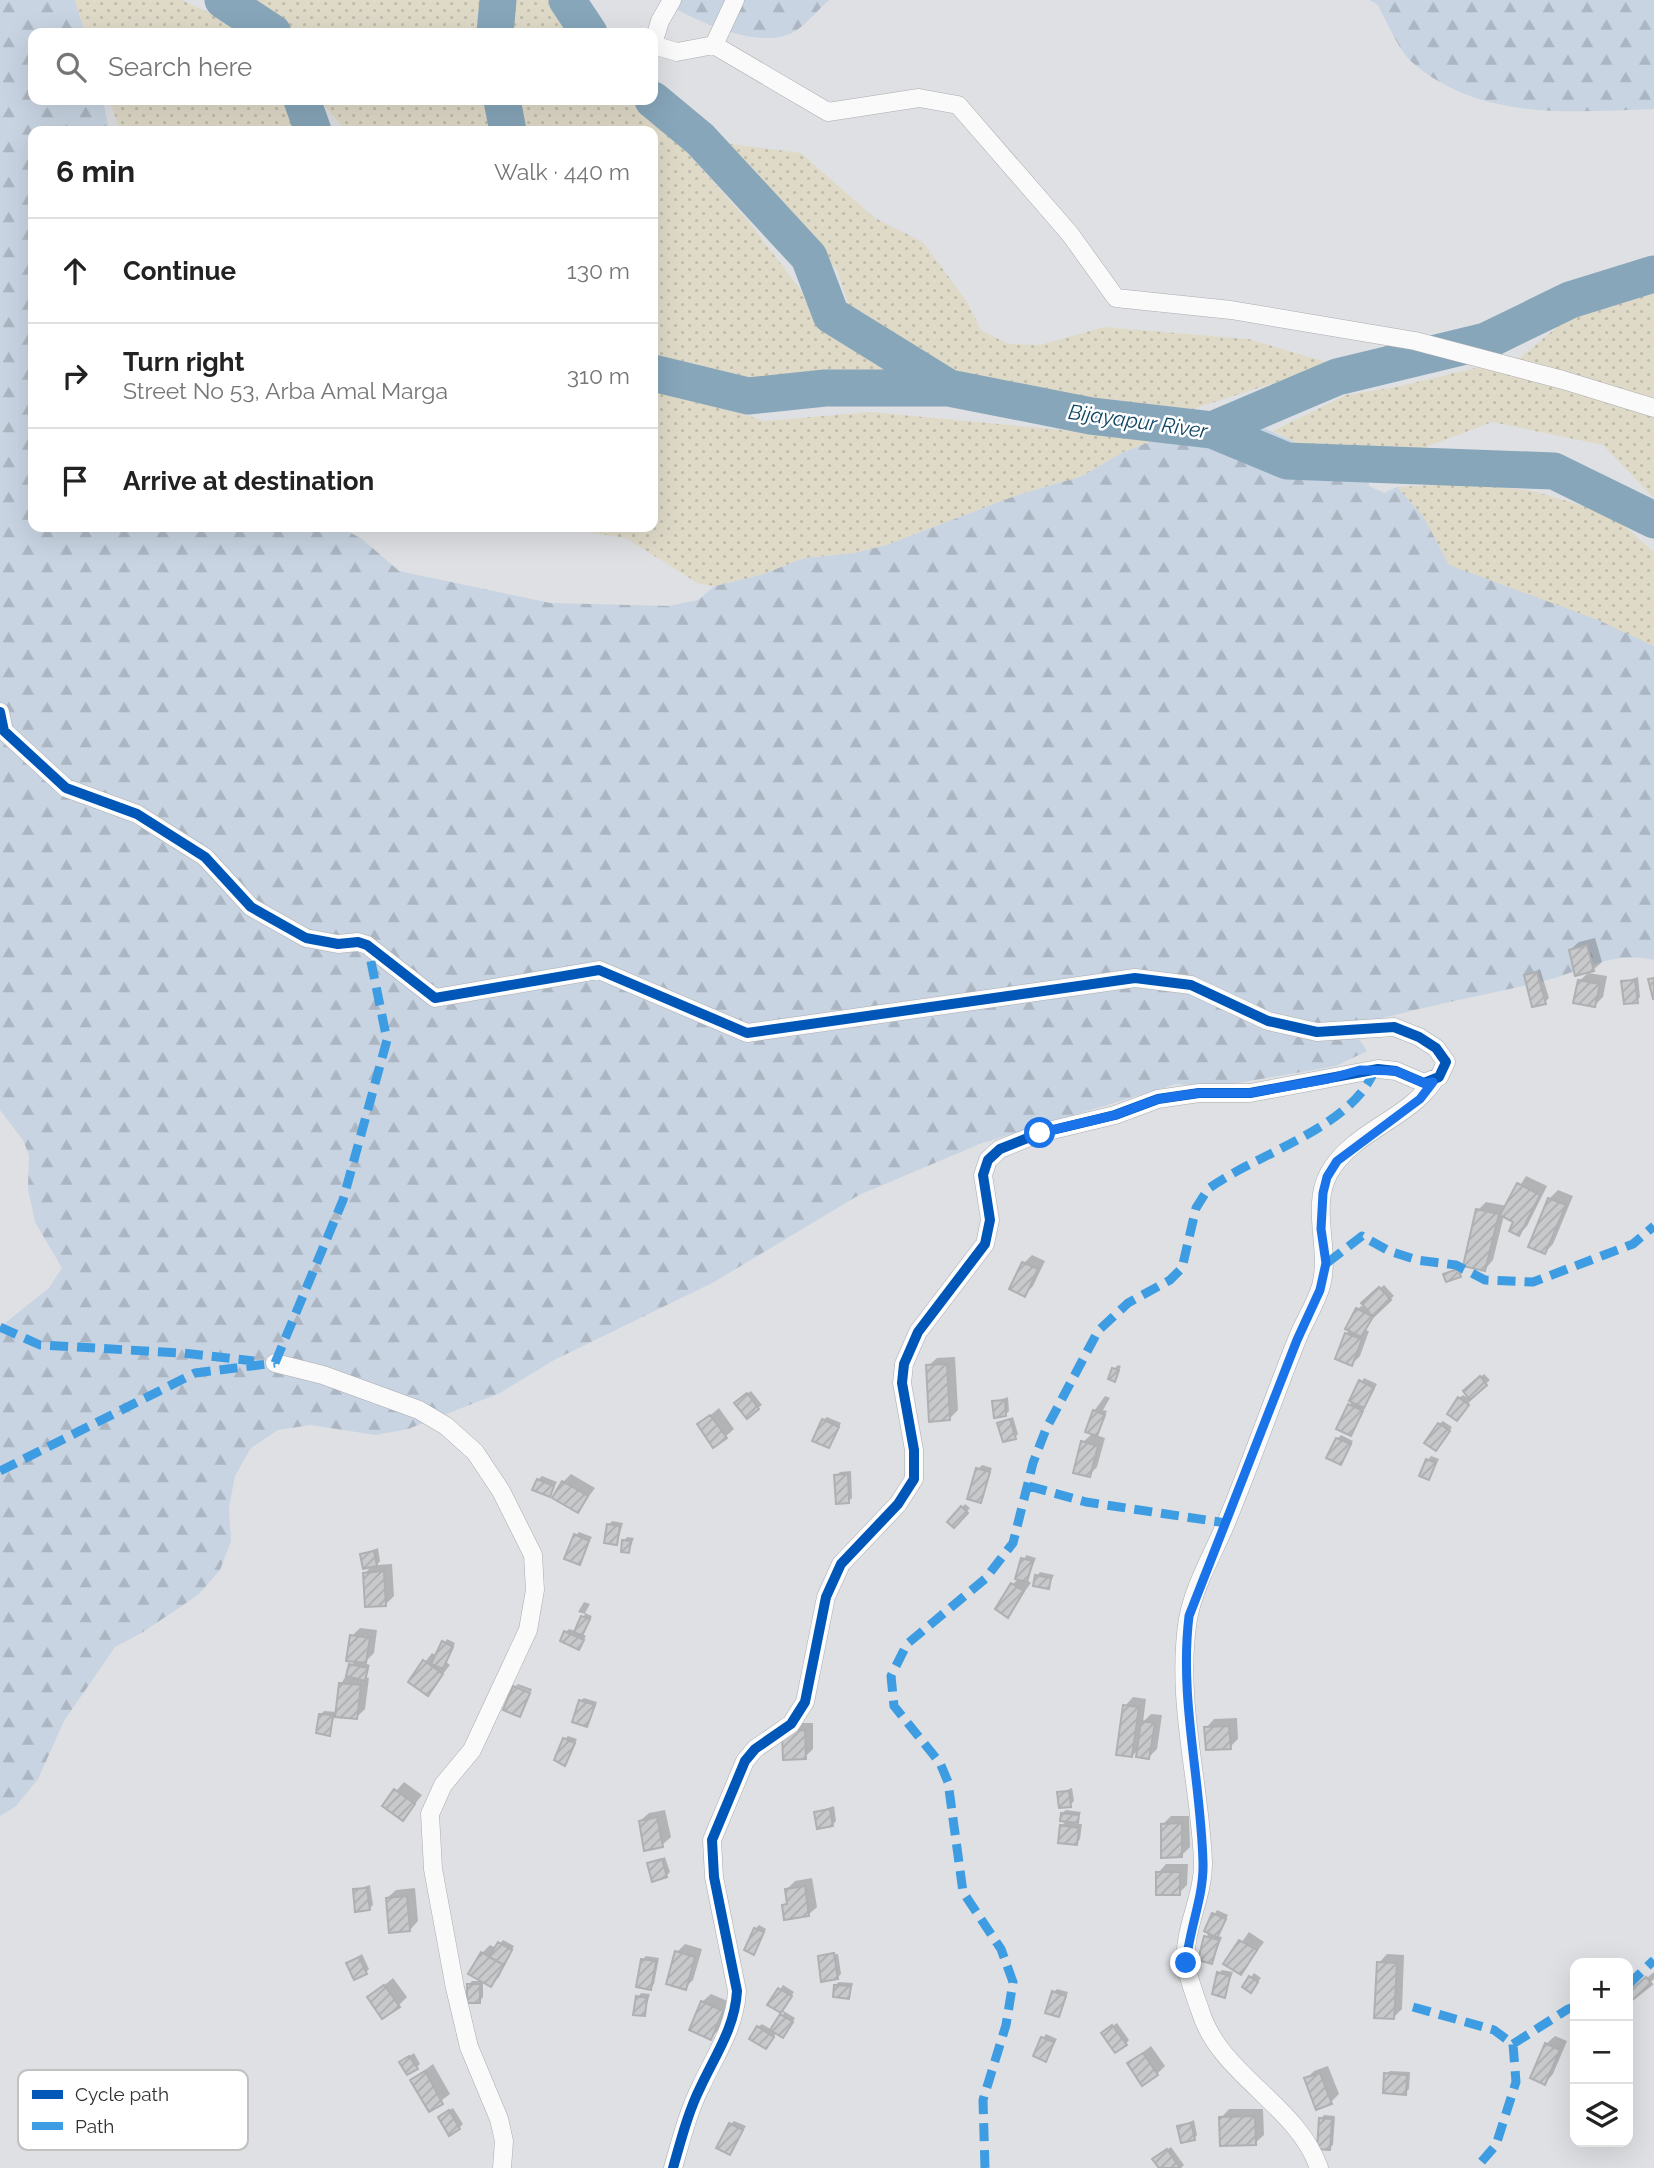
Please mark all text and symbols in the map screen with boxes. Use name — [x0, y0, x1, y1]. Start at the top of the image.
search box — [28, 28, 658, 105]
icon: search — [52, 48, 90, 86]
text: Search here — [108, 52, 252, 82]
text: 6 min — [56, 154, 135, 189]
text: Walk · 440 m — [494, 158, 630, 185]
icon: ahead — [56, 252, 94, 290]
text: Continue — [123, 256, 236, 286]
text: 130 m — [567, 257, 630, 284]
text: Turn right — [123, 347, 244, 377]
icon: right — [56, 357, 94, 395]
text: 310 m — [567, 362, 630, 389]
text: Street No 53, Arba Amal Marga — [123, 377, 448, 404]
water label: Bijayapur River — [1067, 399, 1210, 443]
icon: arrive — [56, 462, 94, 500]
text: Arrive at destination — [123, 466, 374, 496]
route start — [1024, 1117, 1055, 1148]
route end — [1170, 1947, 1201, 1978]
map controls — [1570, 1958, 1633, 2147]
button: + — [1570, 1958, 1633, 2021]
button: − — [1570, 2021, 1633, 2084]
legend — [18, 2070, 248, 2150]
text: Cycle path — [75, 2083, 169, 2105]
button: layers — [1570, 2084, 1633, 2147]
text: Path — [75, 2115, 114, 2137]

